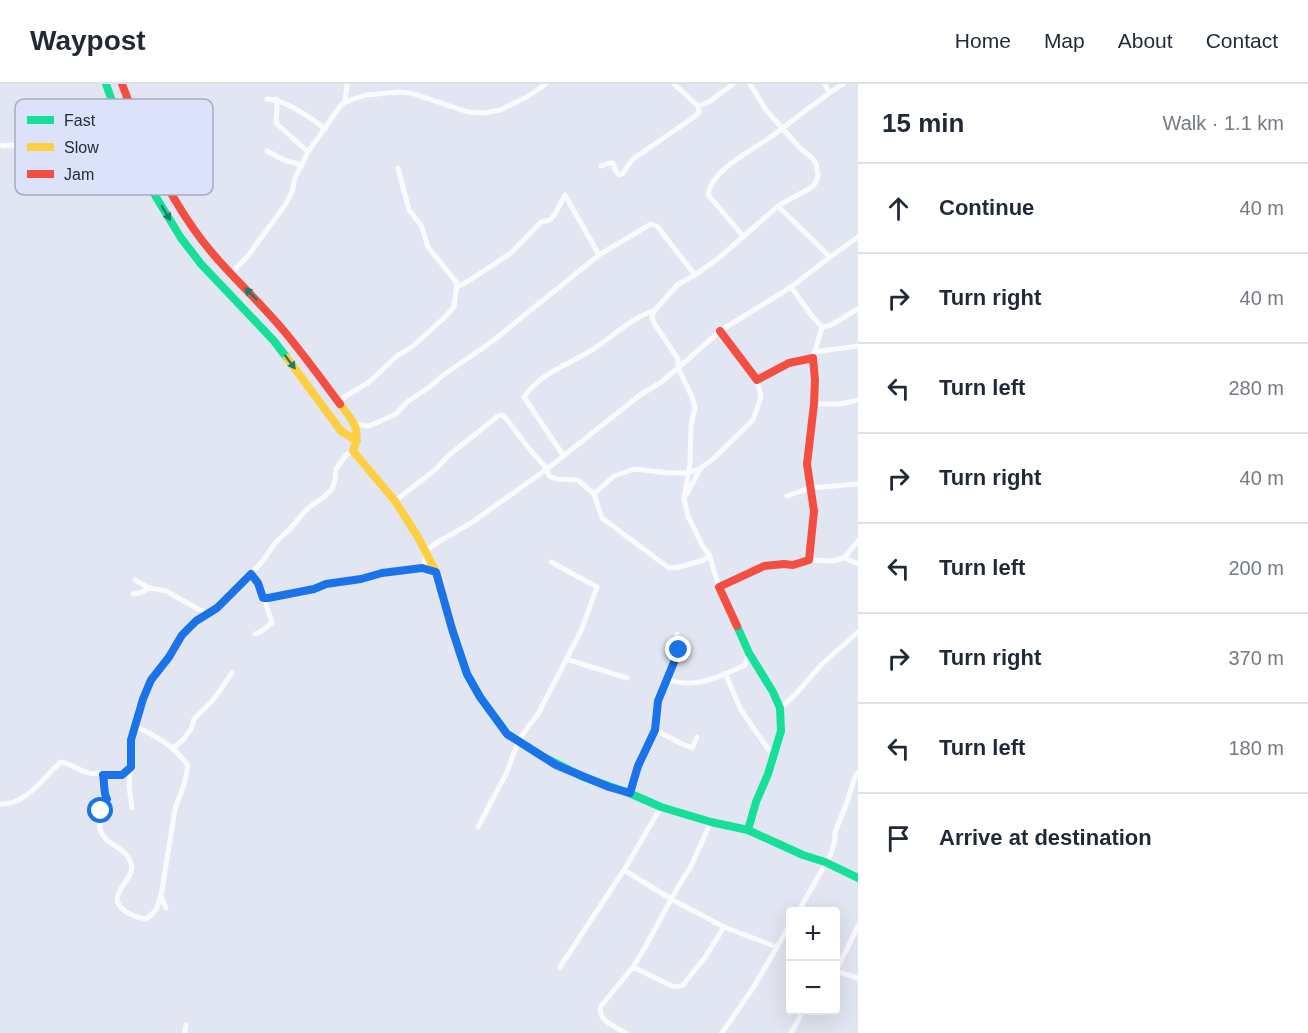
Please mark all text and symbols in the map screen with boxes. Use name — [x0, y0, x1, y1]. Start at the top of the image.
text: Waypost — [30, 25, 146, 56]
text: Home — [955, 29, 1011, 52]
text: Map — [1044, 29, 1085, 52]
text: About — [1118, 29, 1173, 52]
text: Contact — [1206, 29, 1278, 52]
legend — [15, 99, 213, 195]
text: 15 min — [882, 108, 964, 138]
text: Fast — [64, 112, 96, 129]
text: Walk · 1.1 km — [1163, 112, 1284, 134]
text: Slow — [64, 139, 99, 156]
text: Jam — [64, 166, 94, 183]
icon: ahead — [882, 192, 915, 225]
text: Continue — [939, 195, 1034, 220]
text: 40 m — [1240, 197, 1284, 219]
one-way arrow — [160, 205, 171, 221]
icon: right — [882, 282, 915, 315]
text: Turn right — [939, 285, 1041, 310]
one-way arrow — [243, 287, 258, 301]
text: 40 m — [1240, 287, 1284, 309]
one-way arrow — [284, 355, 296, 370]
icon: left — [882, 372, 915, 405]
text: Turn left — [939, 375, 1025, 400]
text: 280 m — [1228, 377, 1284, 399]
icon: right — [882, 462, 915, 495]
text: Turn right — [939, 465, 1041, 490]
text: 40 m — [1240, 467, 1284, 489]
icon: left — [882, 552, 915, 585]
text: Turn left — [939, 555, 1025, 580]
text: 200 m — [1228, 557, 1284, 579]
route end — [665, 636, 691, 662]
icon: right — [882, 642, 915, 675]
text: Turn right — [939, 645, 1041, 670]
text: 370 m — [1228, 647, 1284, 669]
icon: left — [882, 732, 915, 765]
text: Turn left — [939, 735, 1025, 760]
text: 180 m — [1228, 737, 1284, 759]
route start — [87, 797, 113, 823]
icon: arrive — [882, 822, 915, 855]
text: Arrive at destination — [939, 825, 1152, 850]
map controls — [786, 907, 840, 1015]
button: + — [786, 907, 840, 961]
button: − — [786, 961, 840, 1015]

